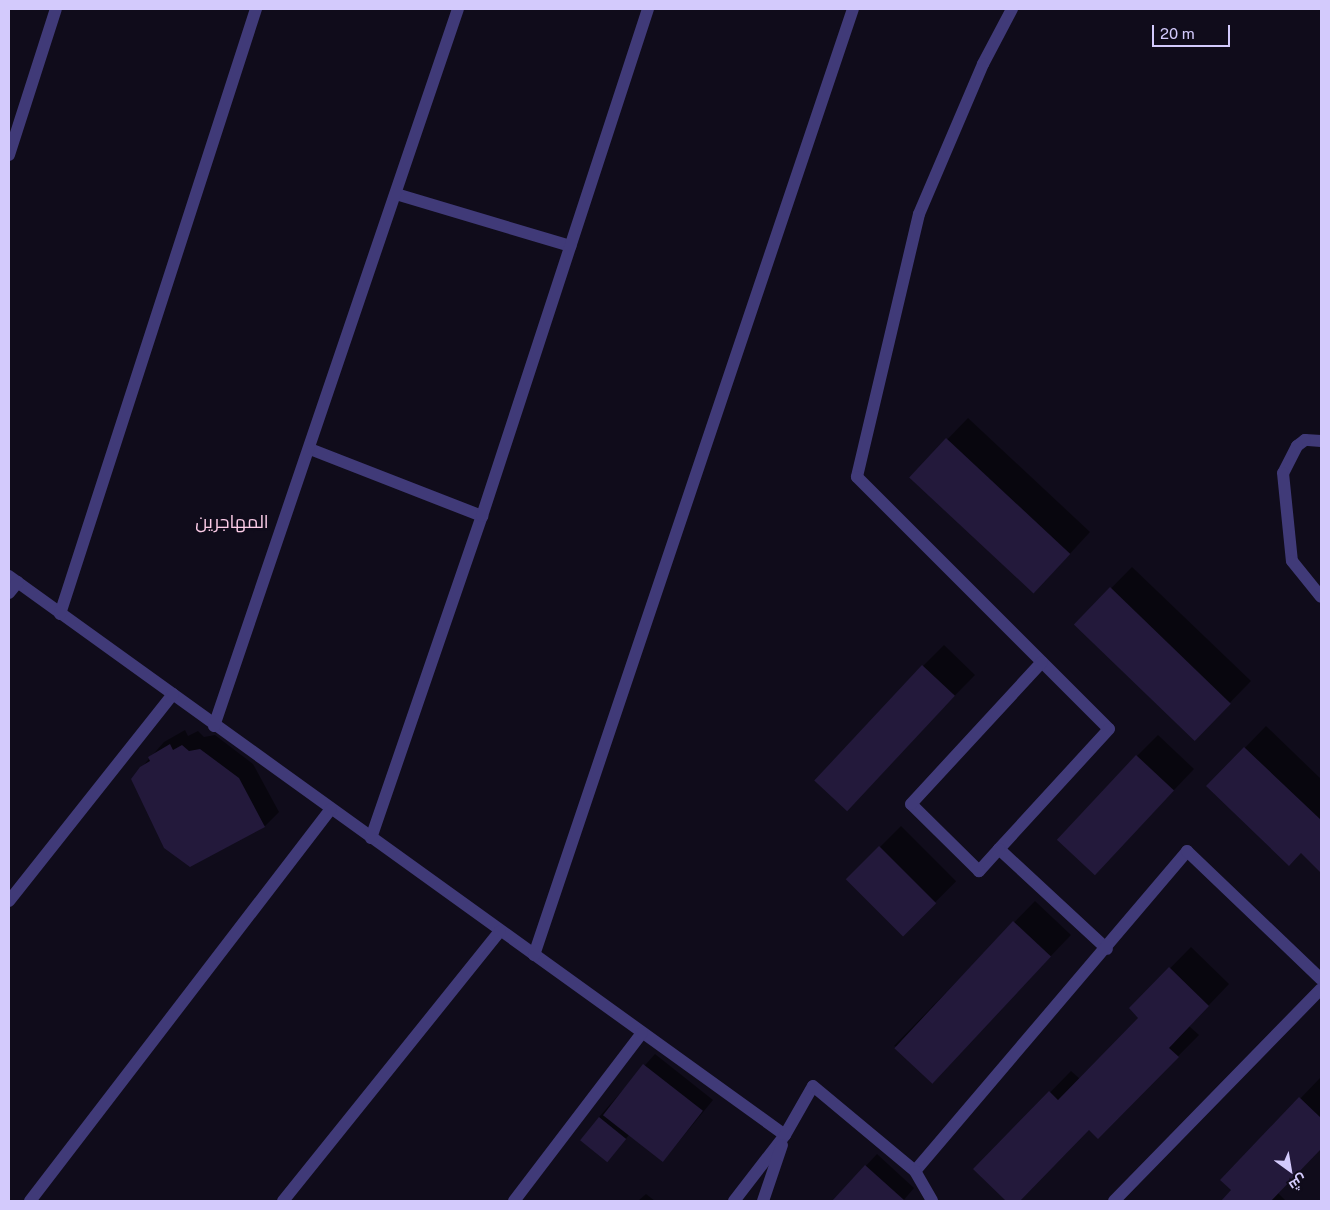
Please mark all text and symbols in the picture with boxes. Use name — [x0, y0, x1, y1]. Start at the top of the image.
scale bar — [1155, 15, 1232, 47]
text: 20 m — [1160, 25, 1195, 42]
district label: المهاجرين — [195, 511, 269, 533]
north arrow — [1265, 1145, 1315, 1195]
text: ش — [1286, 1171, 1310, 1194]

